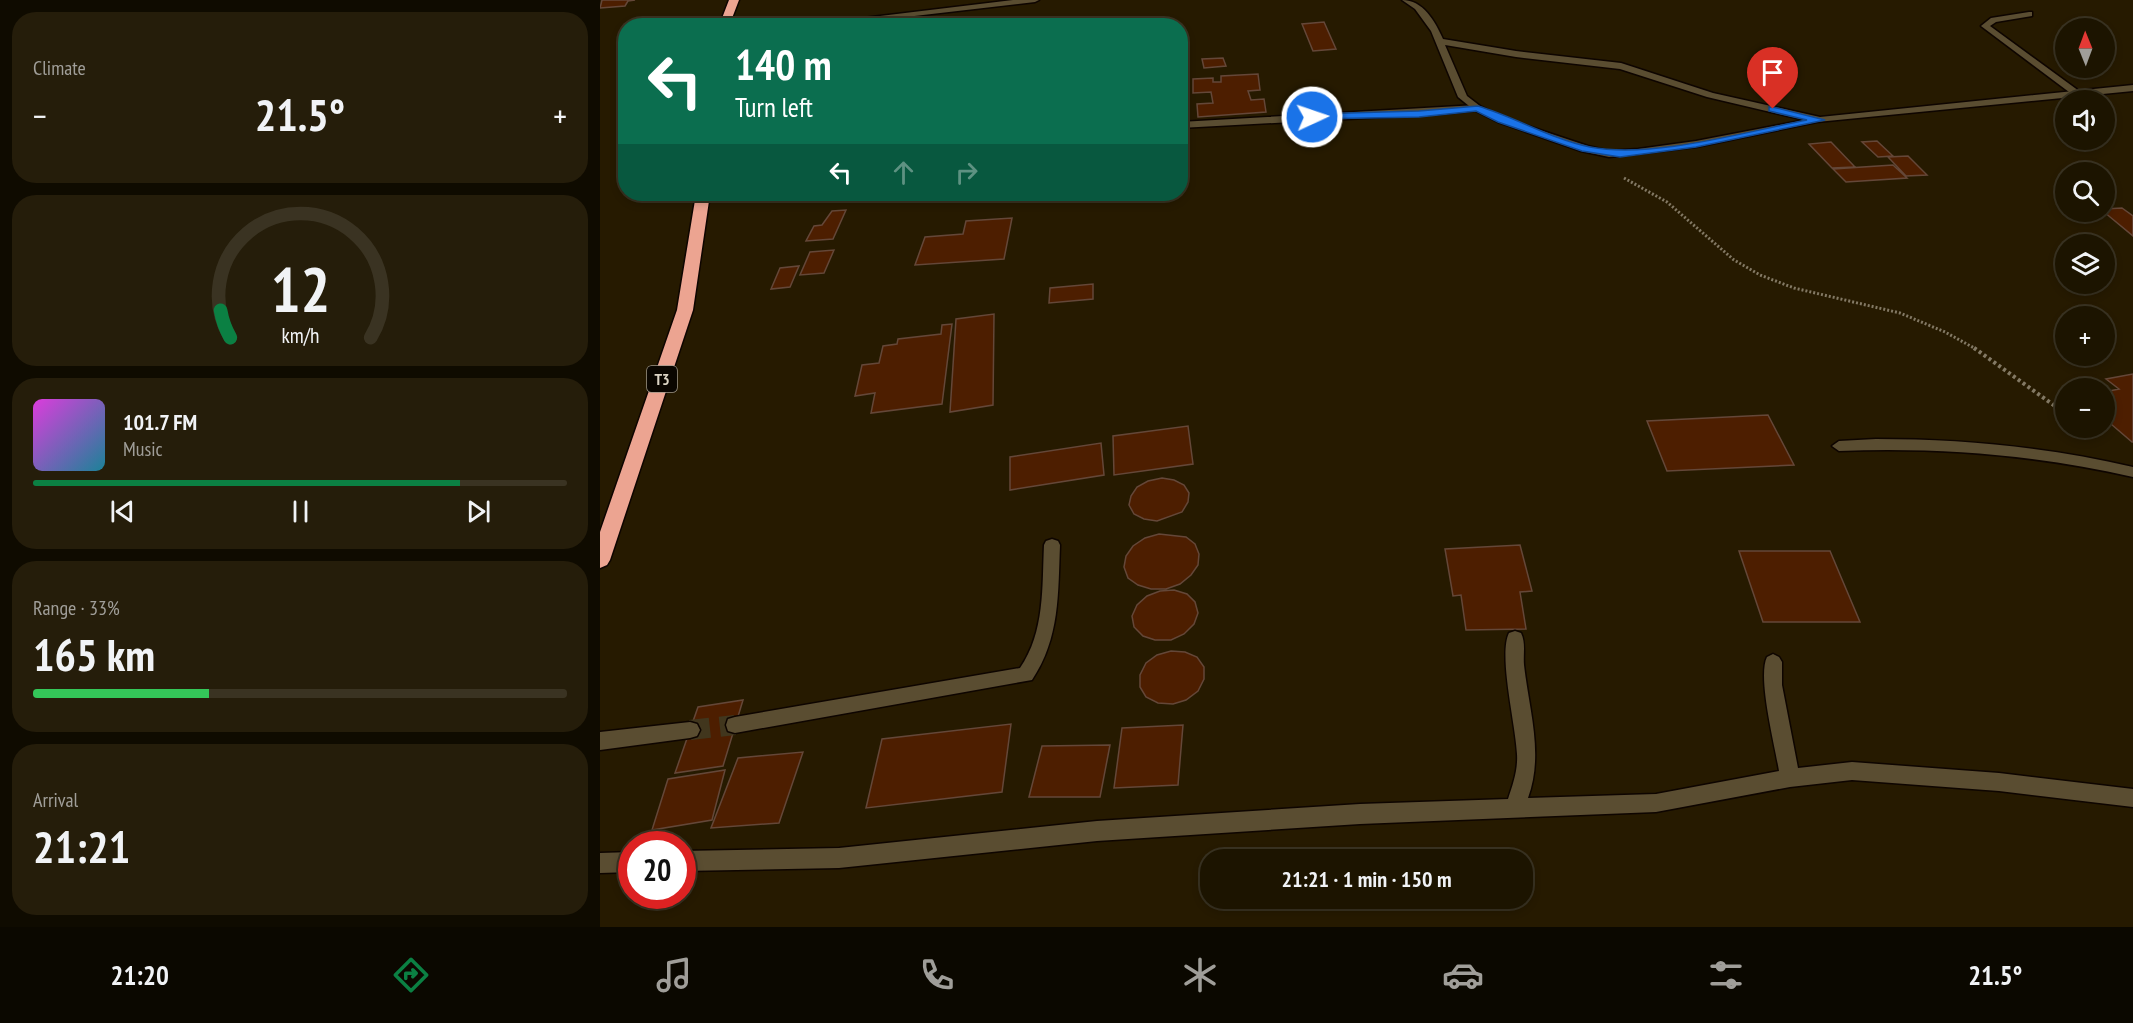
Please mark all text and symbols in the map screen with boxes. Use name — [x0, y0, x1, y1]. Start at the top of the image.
north arrow — [2055, 18, 2115, 78]
map controls — [2055, 18, 2115, 438]
text: 140 m — [735, 37, 832, 92]
icon: left — [636, 42, 714, 120]
pin — [1747, 47, 1798, 109]
text: Climate — [33, 55, 86, 81]
icon: arrive — [1756, 56, 1789, 89]
text: 21.5° — [255, 85, 345, 143]
position arrow — [1280, 85, 1344, 149]
text: Turn left — [735, 90, 813, 124]
button: sound — [2055, 90, 2115, 150]
text: − — [33, 94, 47, 137]
text: + — [553, 94, 567, 137]
icon: left — [824, 156, 857, 189]
icon: ahead — [887, 156, 920, 189]
icon: right — [950, 156, 983, 189]
button: search — [2055, 162, 2115, 222]
button: layers — [2055, 234, 2115, 294]
text: 12 — [270, 248, 330, 329]
button: + — [2055, 306, 2115, 366]
text: km/h — [281, 321, 319, 349]
road number: T3 — [647, 366, 677, 392]
button: − — [2055, 378, 2115, 438]
text: 101.7 FM — [123, 408, 197, 436]
text: Music — [123, 436, 163, 462]
icon: previous — [106, 495, 139, 528]
icon: pause — [284, 495, 317, 528]
icon: next — [462, 495, 495, 528]
text: Range · 33% — [33, 595, 120, 621]
text: 165 km — [33, 625, 155, 683]
text: Arrival — [33, 787, 78, 813]
text: 21:21 — [33, 817, 130, 875]
speed limit sign: 20 — [618, 831, 696, 909]
text: 21:21 · 1 min · 150 m — [1281, 865, 1452, 893]
icon: directions — [390, 954, 432, 996]
icon: music — [653, 954, 695, 996]
icon: phone — [916, 954, 958, 996]
icon: climate — [1179, 954, 1221, 996]
icon: car — [1442, 954, 1484, 996]
icon: filters — [1705, 954, 1747, 996]
text: 21:20 — [111, 958, 169, 992]
text: 21.5° — [1968, 958, 2022, 992]

